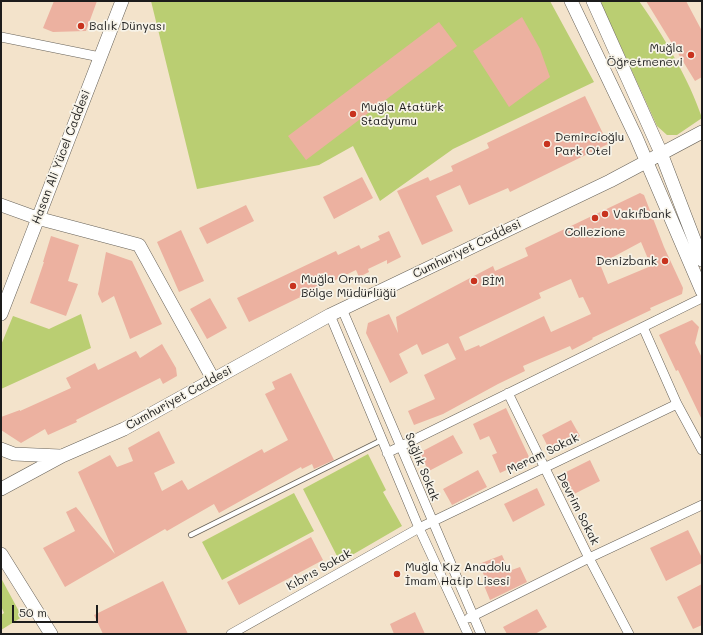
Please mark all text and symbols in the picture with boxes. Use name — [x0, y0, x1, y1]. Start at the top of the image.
place label: Balık Dünyası — [89, 19, 166, 33]
marker: Balık Dünyası — [76, 21, 86, 31]
place label: Muğla Öğretmenevi — [607, 41, 683, 69]
marker: Muğla Öğretmenevi — [686, 50, 696, 60]
street label: Hasan Ali Yücel Caddesi — [29, 88, 93, 226]
place label: Muğla Atatürk Stadyumu — [361, 100, 444, 128]
marker: Muğla Atatürk Stadyumu — [348, 109, 358, 119]
place label: Demircioğlu Park Otel — [555, 130, 624, 158]
marker: Demircioğlu Park Otel — [542, 139, 552, 149]
place label: Vakıfbank — [613, 207, 671, 221]
marker: Vakıfbank — [600, 209, 610, 219]
marker: Collezione — [590, 213, 600, 223]
street label: Cumhuriyet Caddesi — [410, 217, 524, 281]
place label: Collezione — [565, 225, 625, 239]
place label: Denizbank — [596, 254, 657, 268]
marker: Denizbank — [660, 256, 670, 266]
place label: Muğla Orman Bölge Müdürlüğü — [301, 272, 396, 300]
place label: BİM — [482, 274, 504, 288]
marker: BİM — [469, 276, 479, 286]
marker: Muğla Orman Bölge Müdürlüğü — [288, 281, 298, 291]
street label: Cumhuriyet Caddesi — [124, 363, 234, 433]
street label: Meram Sokak — [505, 430, 581, 478]
street label: Sağlık Sokak — [402, 431, 442, 503]
street label: Devrim Sokak — [554, 470, 602, 548]
street label: Kıbrıs Sokak — [284, 546, 354, 594]
place label: Muğla Kız Anadolu İmam Hatip Lisesi — [405, 560, 511, 588]
marker: Muğla Kız Anadolu İmam Hatip Lisesi — [392, 569, 402, 579]
scale bar — [14, 597, 100, 623]
text: 50 m — [19, 604, 47, 620]

